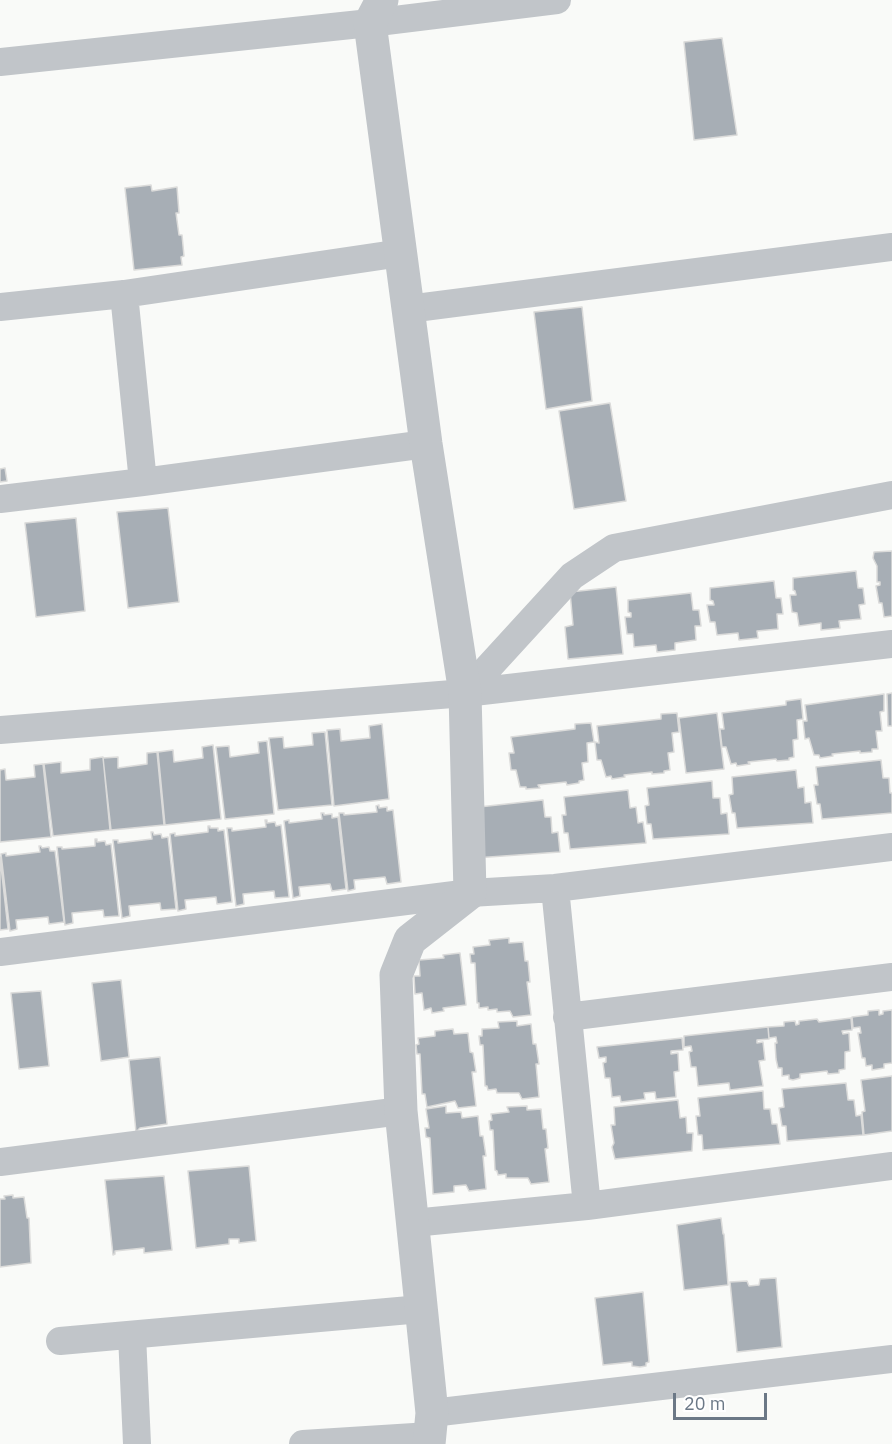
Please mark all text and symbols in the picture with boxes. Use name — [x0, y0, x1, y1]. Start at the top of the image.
scale bar — [676, 1381, 770, 1419]
text: 20 m — [684, 1392, 726, 1415]

